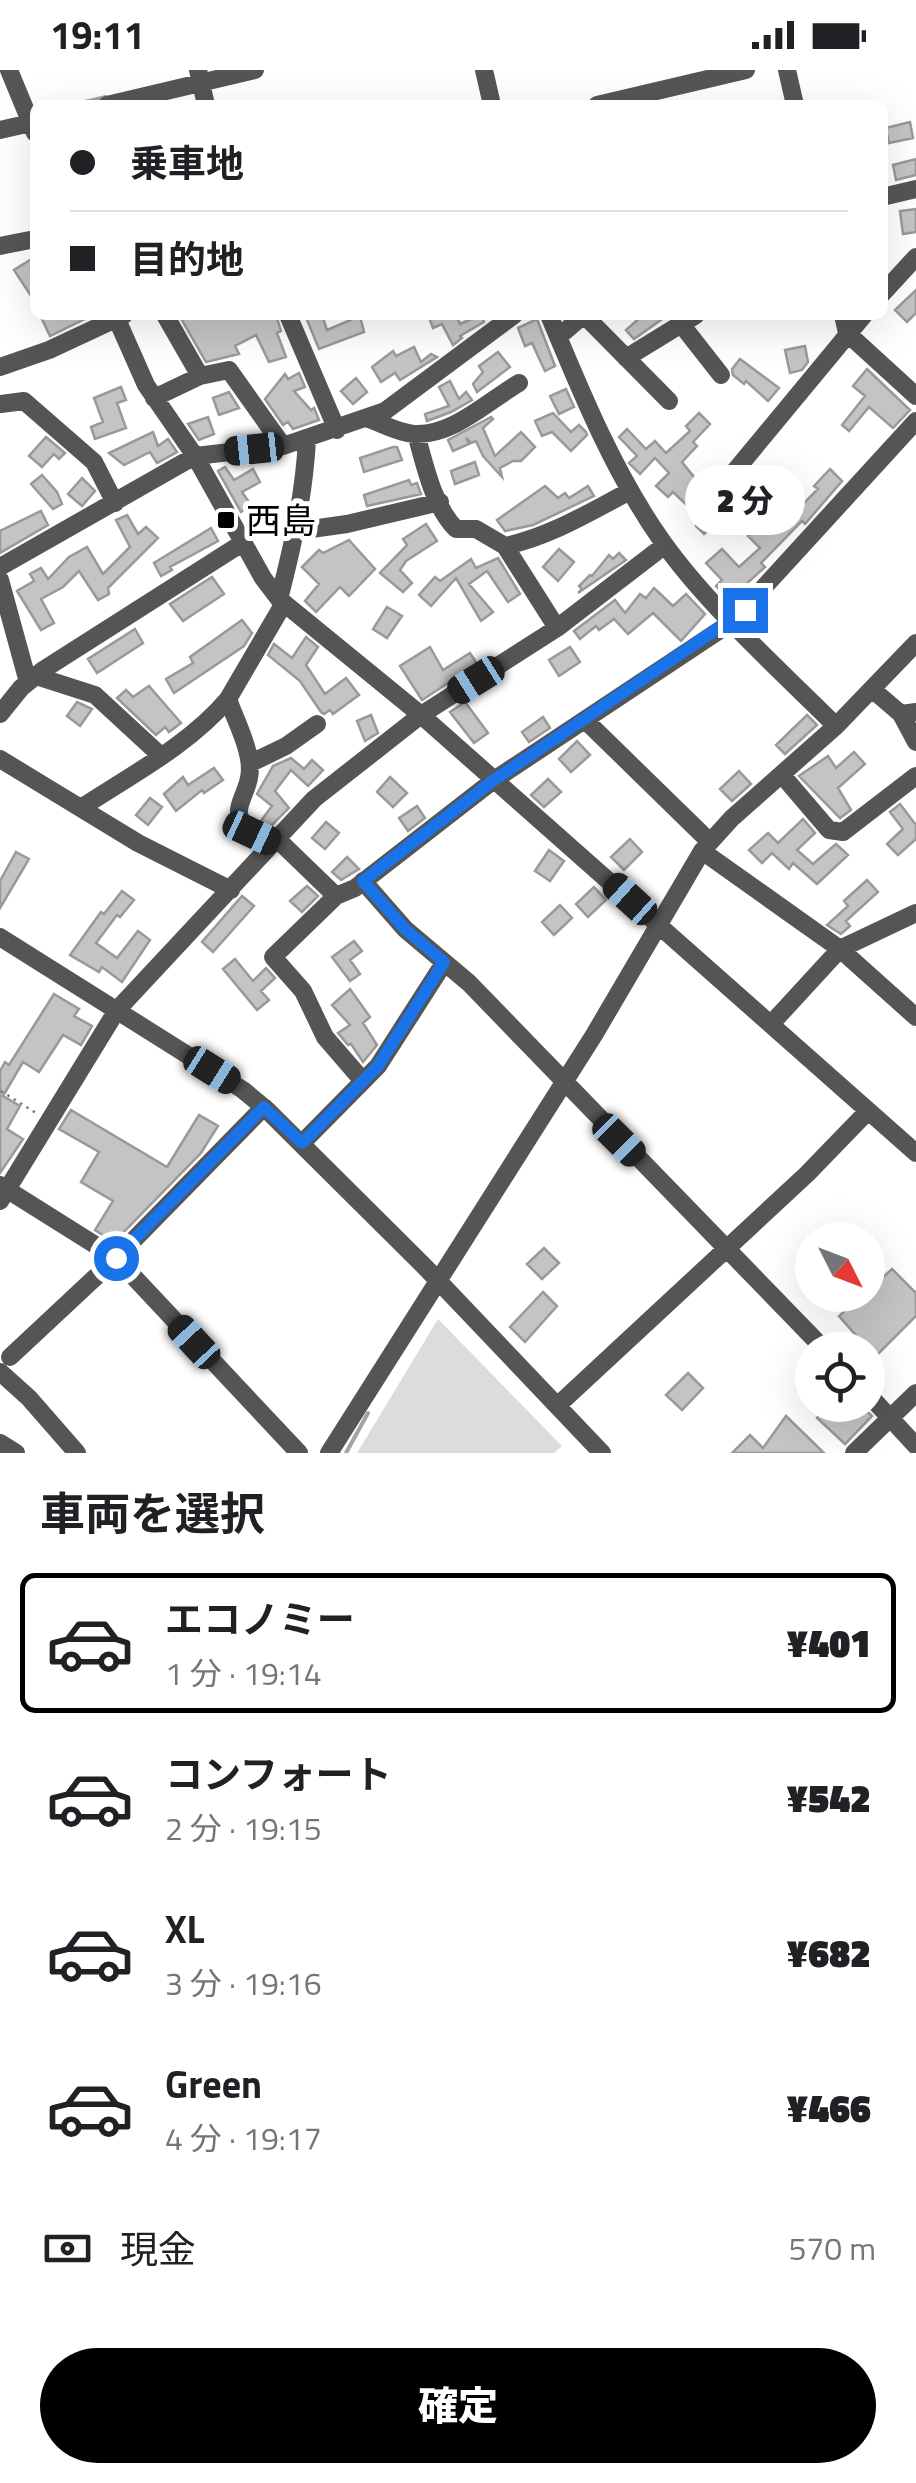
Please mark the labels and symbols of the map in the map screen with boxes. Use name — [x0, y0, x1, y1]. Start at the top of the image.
car — [223, 431, 285, 467]
callout: 2 分 — [685, 465, 805, 535]
place label: 西島 — [246, 493, 316, 547]
marker: 西島 — [215, 509, 237, 531]
route end — [723, 588, 768, 633]
car — [443, 651, 509, 709]
car — [218, 807, 286, 859]
car — [598, 868, 662, 930]
car — [179, 1041, 245, 1099]
car — [587, 1108, 651, 1172]
north arrow — [795, 1222, 885, 1312]
route start — [94, 1236, 139, 1281]
car — [163, 1310, 225, 1374]

